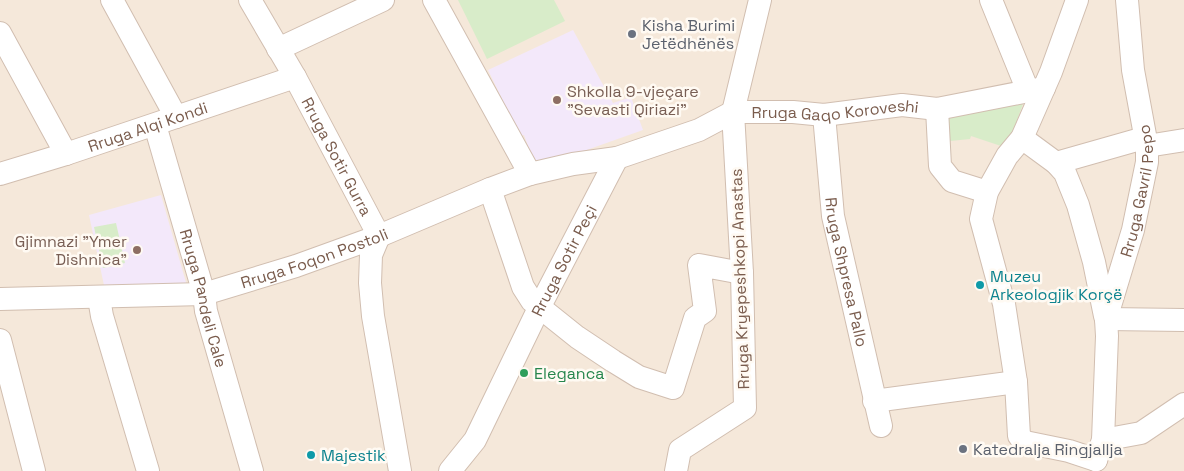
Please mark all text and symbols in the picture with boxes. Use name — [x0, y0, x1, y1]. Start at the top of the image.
place label: Kisha Burimi Jetëdhënës — [642, 15, 735, 54]
marker: Kisha Burimi Jetëdhënës — [626, 28, 638, 40]
place label: Shkolla 9-vjeçare "Sevasti Qiriazi" — [567, 81, 699, 120]
street label: Rruga Sotir Gurra — [297, 93, 377, 220]
marker: Shkolla 9-vjeçare "Sevasti Qiriazi" — [551, 94, 563, 106]
street label: Rruga Gaqo Koroveshi — [752, 94, 920, 126]
street label: Rruga Alqi Kondi — [85, 97, 210, 156]
street label: Rruga Gavril Pepo — [1115, 123, 1158, 259]
street label: Rruga Kryepeshkopi Anastas — [726, 168, 754, 390]
street label: Rruga Shpresa Pallo — [821, 196, 873, 349]
street label: Rruga Sotir Peçi — [526, 201, 601, 320]
street label: Rruga Foqon Postoli — [238, 223, 391, 293]
street label: Rruga Pandeli Cale — [175, 226, 232, 370]
place label: Gjimnazi "Ymer Dishnica" — [15, 231, 127, 270]
marker: Gjimnazi "Ymer Dishnica" — [131, 244, 143, 256]
place label: Muzeu Arkeologjik Korçë — [990, 266, 1122, 305]
marker: Muzeu Arkeologjik Korçë — [974, 279, 986, 291]
place label: Eleganca — [534, 363, 604, 384]
marker: Eleganca — [518, 367, 530, 379]
place label: Katedralja Ringjallja — [973, 439, 1123, 460]
marker: Katedralja Ringjallja — [957, 443, 969, 455]
place label: Majestik — [321, 445, 386, 466]
marker: Majestik — [305, 449, 317, 461]

